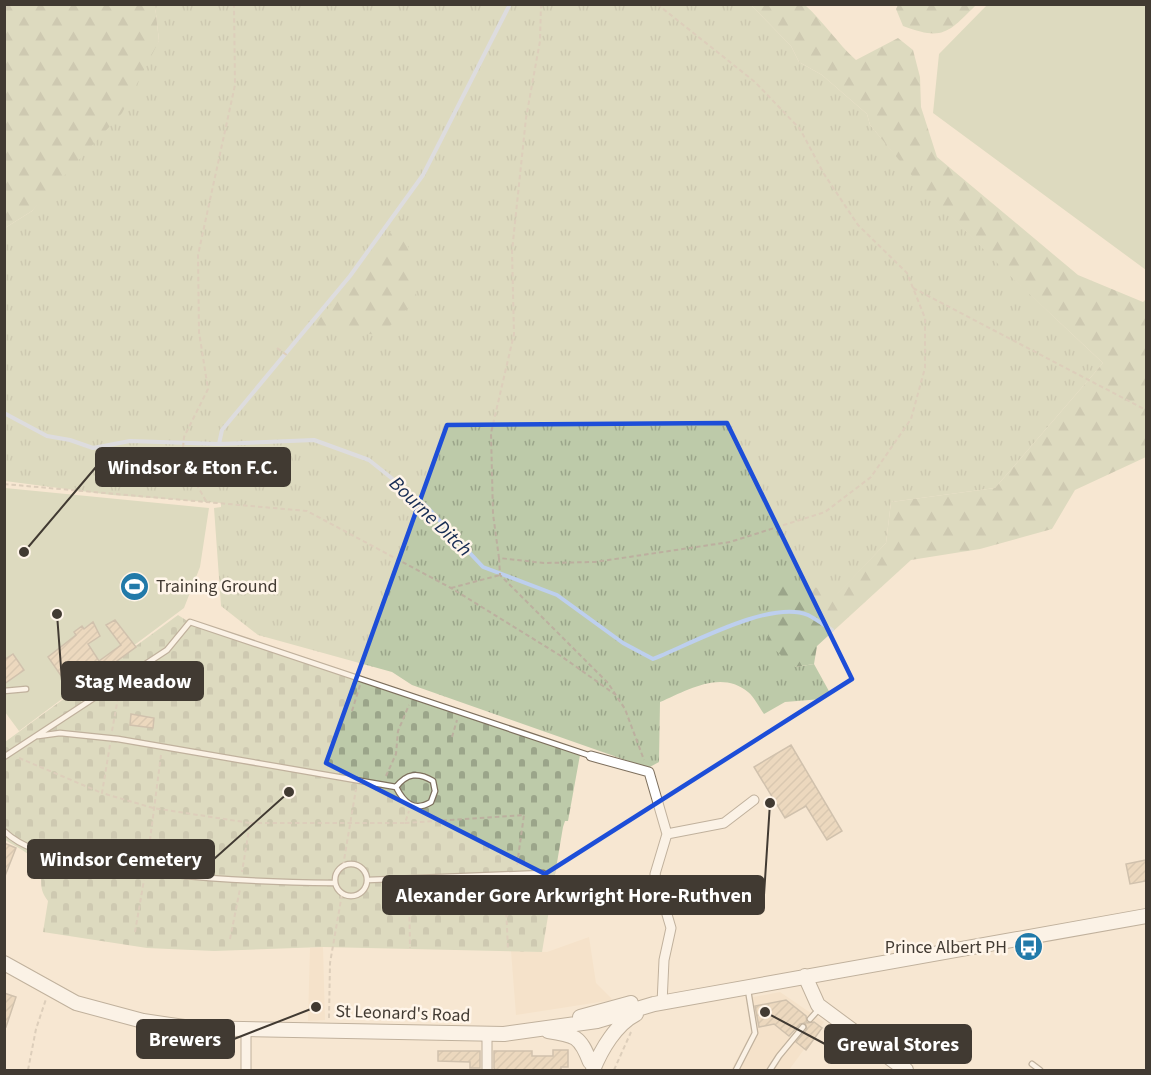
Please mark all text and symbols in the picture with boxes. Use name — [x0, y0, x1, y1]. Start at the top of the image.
callout: Windsor & Eton F.C. — [96, 448, 290, 486]
text: Windsor & Eton F.C. — [108, 454, 278, 482]
water label: Bourne Ditch — [383, 470, 478, 563]
sports icon: Training Ground — [119, 570, 151, 602]
place label: Training Ground — [156, 574, 277, 599]
callout: Stag Meadow — [62, 662, 203, 700]
text: Stag Meadow — [75, 668, 192, 696]
callout: Windsor Cemetery — [28, 840, 214, 878]
text: Windsor Cemetery — [40, 846, 203, 874]
callout: Alexander Gore Arkwright Hore-Ruthven — [383, 876, 764, 914]
text: Alexander Gore Arkwright Hore-Ruthven — [395, 882, 752, 910]
bus stop icon: Prince Albert PH — [1012, 931, 1044, 963]
place label: Prince Albert PH — [885, 935, 1007, 960]
street label: St Leonard's Road — [335, 999, 471, 1028]
callout: Brewers — [137, 1020, 234, 1058]
callout: Grewal Stores — [825, 1025, 971, 1063]
text: Brewers — [149, 1026, 221, 1054]
text: Grewal Stores — [837, 1031, 959, 1059]

